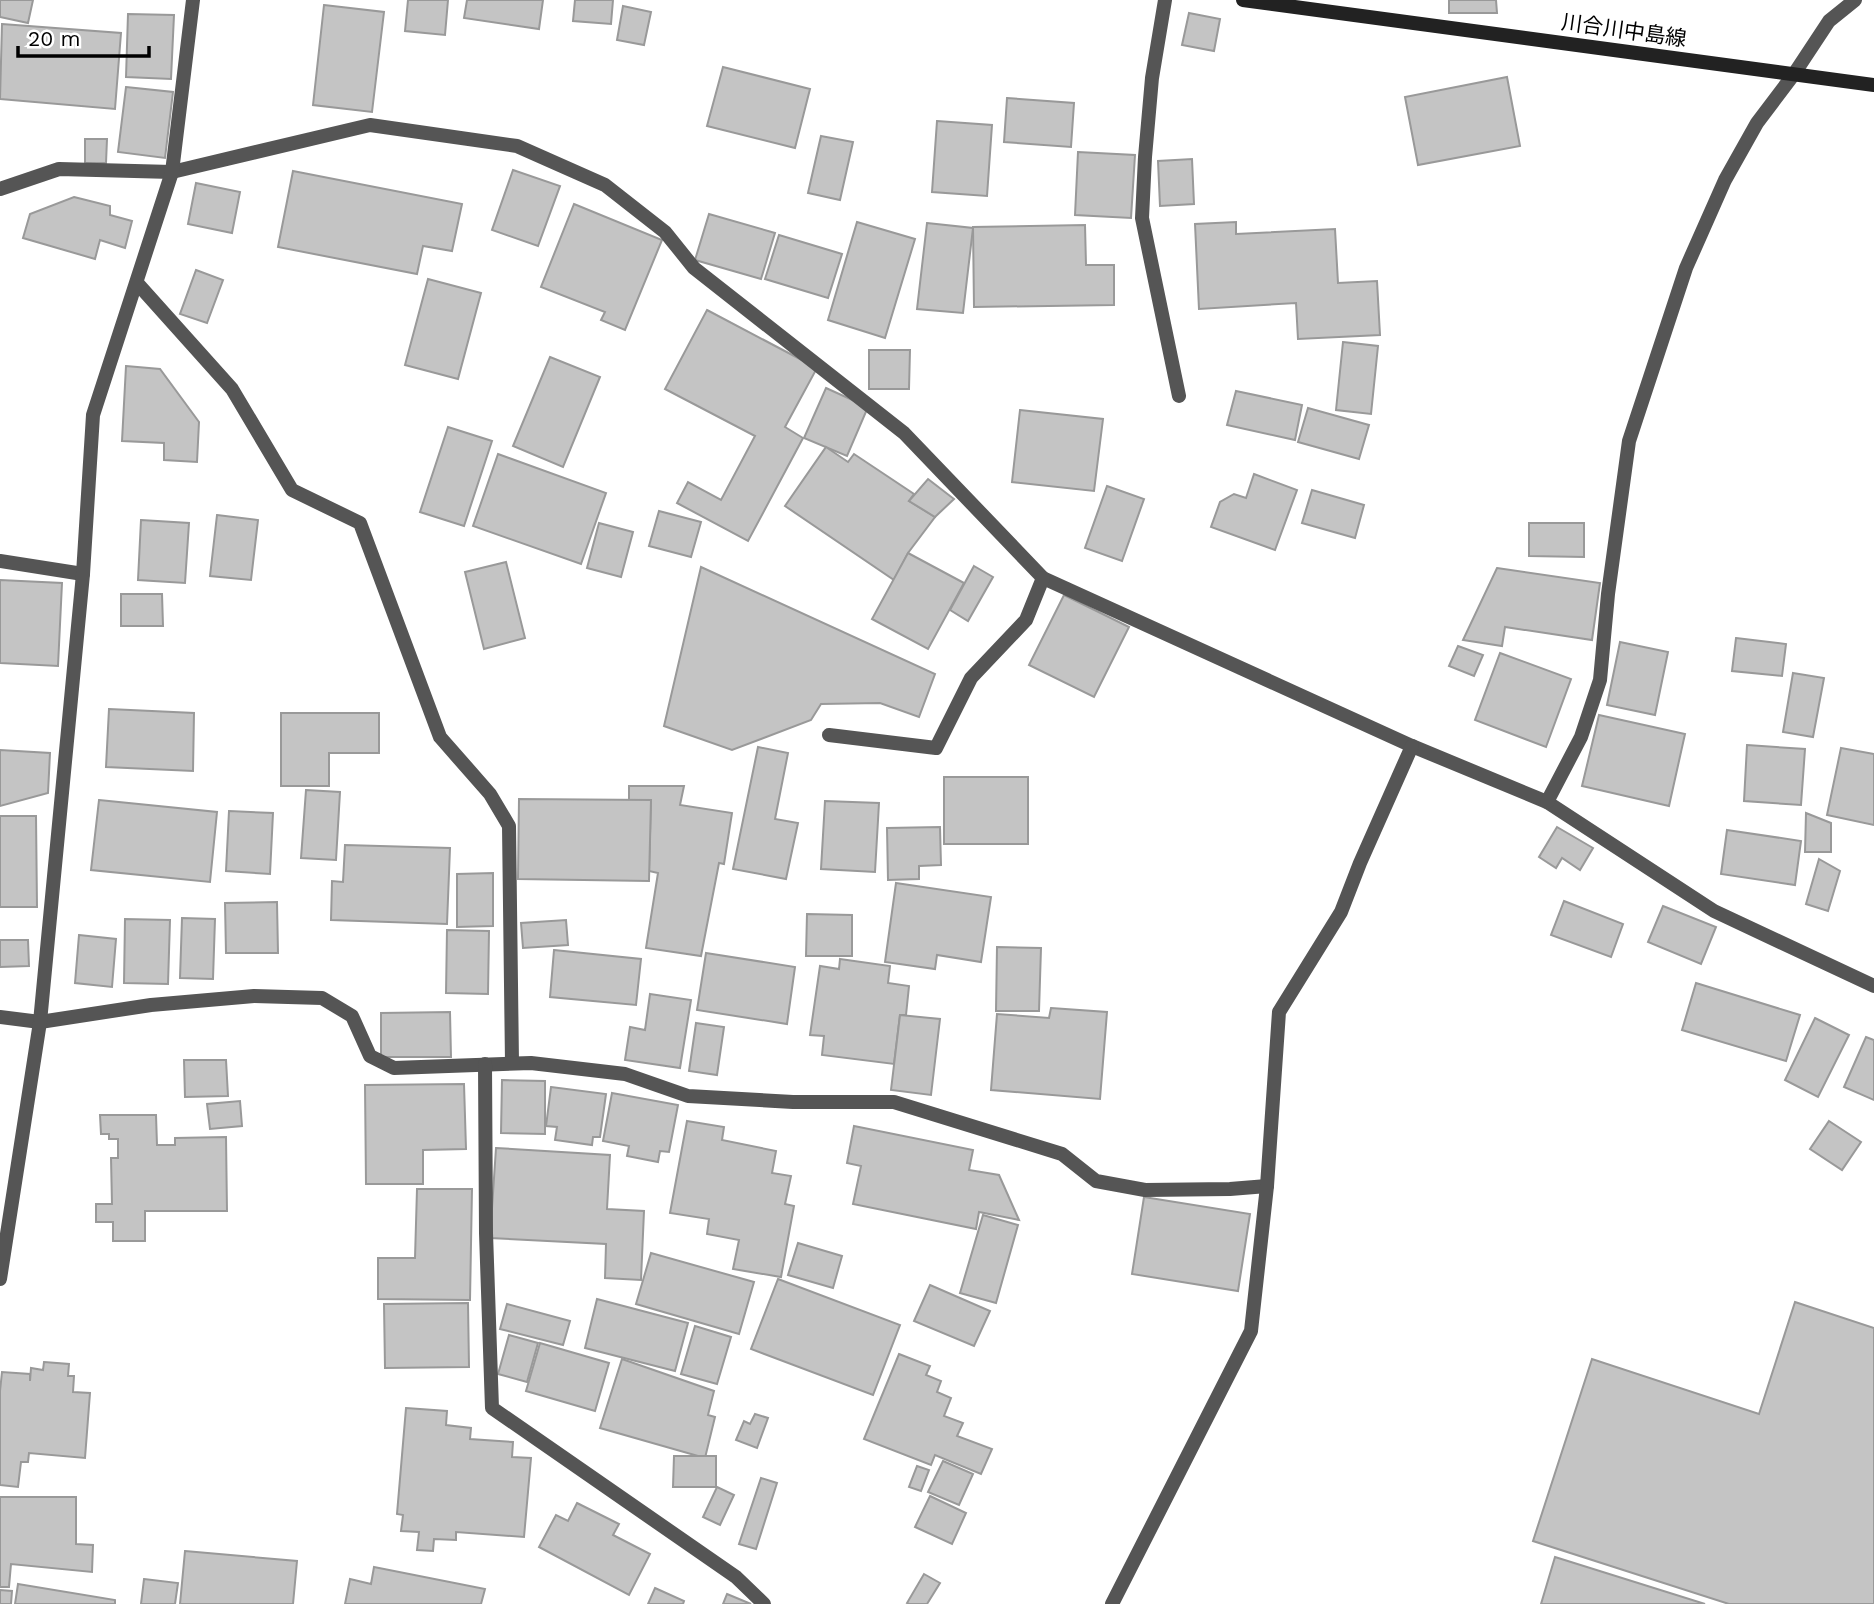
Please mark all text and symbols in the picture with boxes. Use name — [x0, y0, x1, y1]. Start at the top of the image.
street label: 川合川中島線 — [1560, 9, 1688, 51]
scale bar — [18, 14, 149, 58]
text: 20 m — [28, 26, 80, 51]

